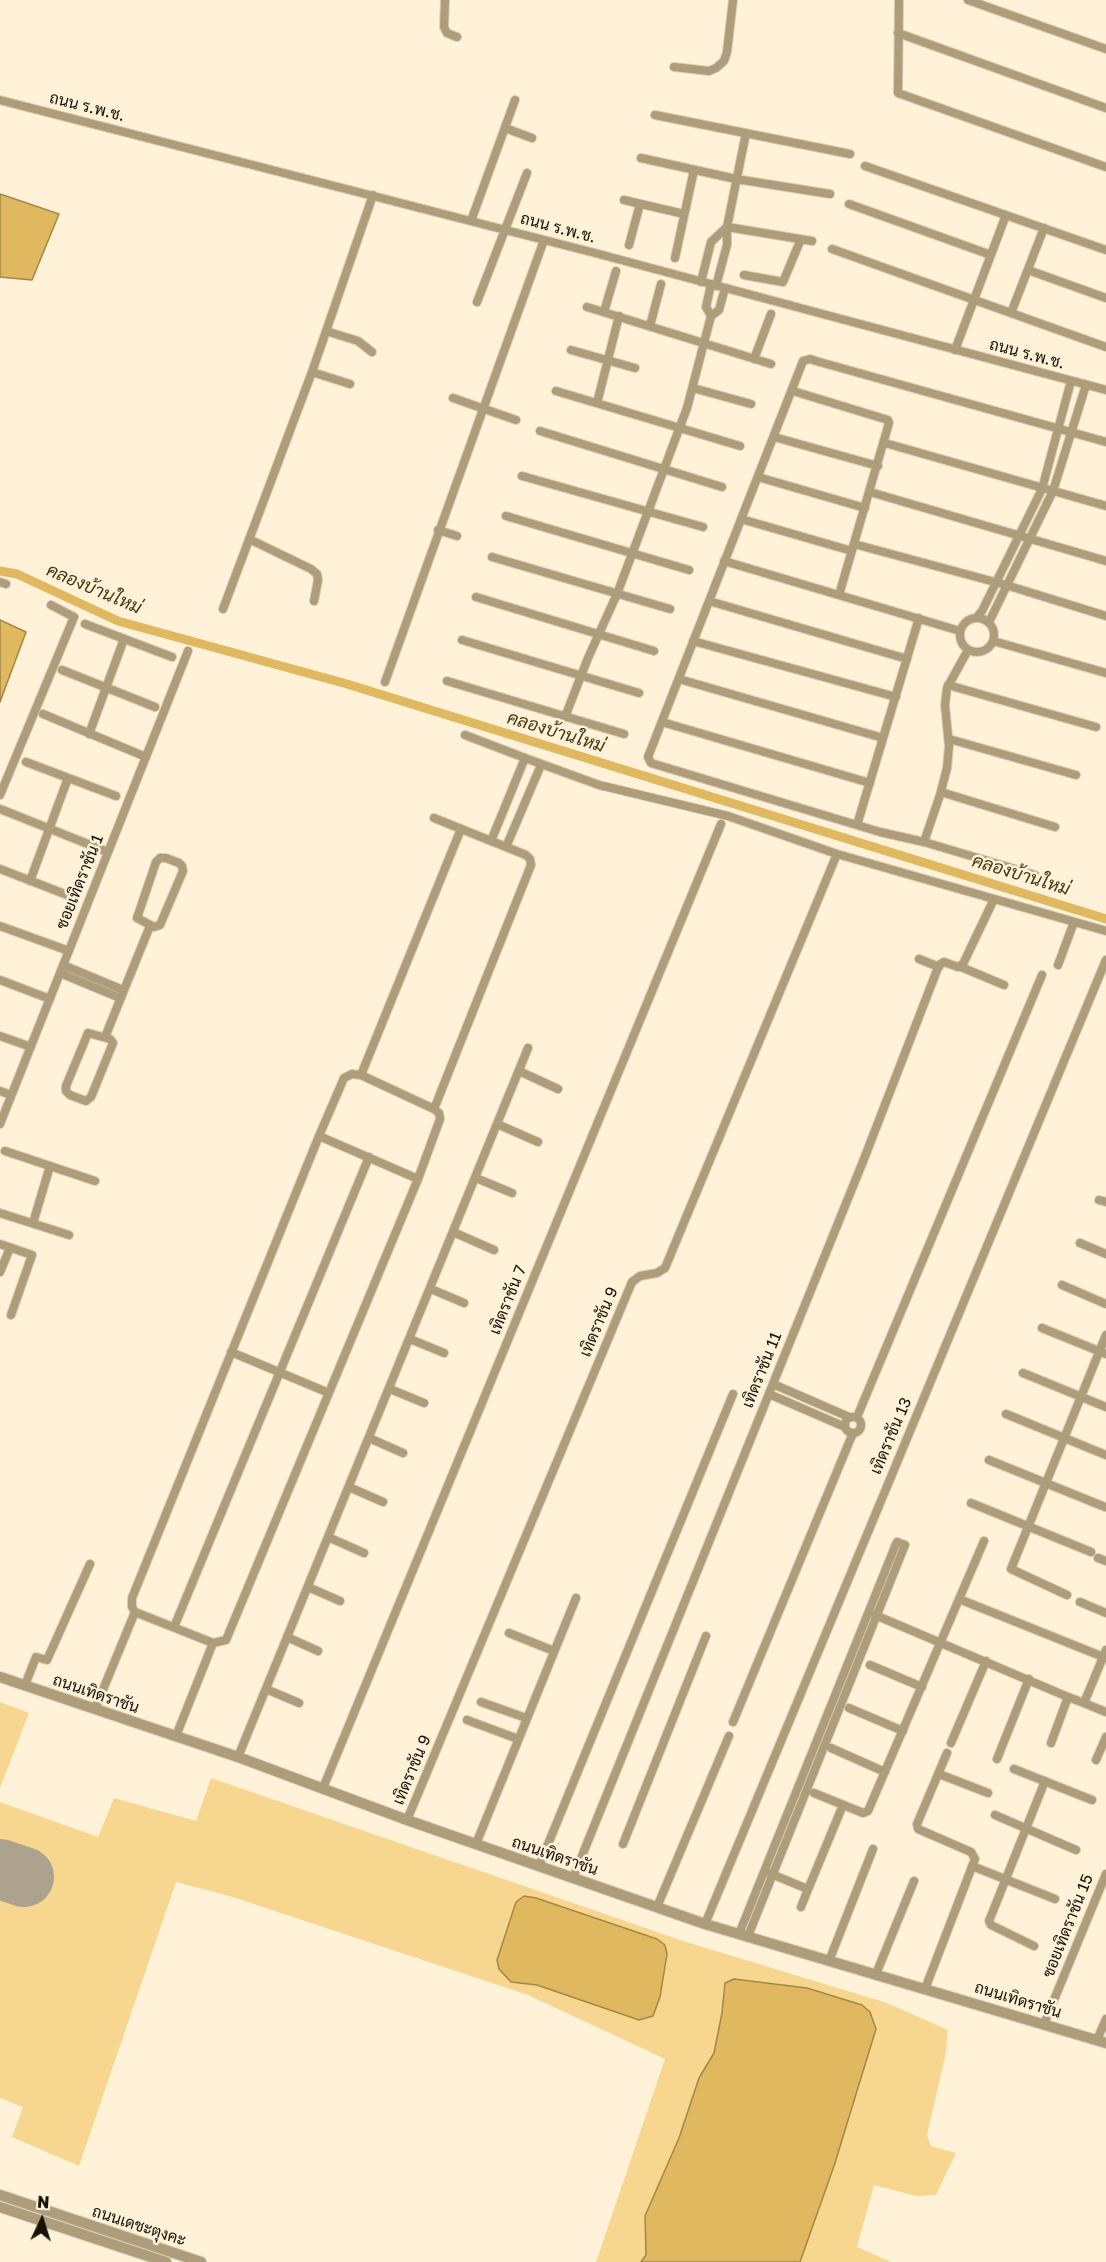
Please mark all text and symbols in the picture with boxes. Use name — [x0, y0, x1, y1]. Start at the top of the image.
street label: ถนน ร.พ.ช. — [47, 88, 127, 126]
street label: ถนน ร.พ.ช. — [518, 209, 598, 247]
street label: ถนน ร.พ.ช. — [987, 335, 1067, 373]
water label: คลองบ้านใหม่ — [43, 559, 145, 619]
water label: คลองบ้านใหม่ — [504, 707, 608, 757]
street label: ซอยเทิดราชัน 1 — [52, 832, 108, 932]
water label: คลองบ้านใหม่ — [969, 850, 1073, 900]
street label: เทิดราชัน 7 — [485, 1263, 531, 1337]
street label: เทิดราชัน 9 — [576, 1284, 622, 1360]
street label: เทิดราชัน 11 — [738, 1329, 786, 1411]
street label: เทิดราชัน 13 — [866, 1395, 916, 1477]
street label: ถนนเทิดราชัน — [50, 1670, 142, 1718]
street label: เทิดราชัน 9 — [389, 1732, 435, 1808]
street label: ถนนเทิดราชัน — [509, 1832, 601, 1880]
street label: ซอยเทิดราชัน 15 — [1039, 1872, 1097, 1980]
street label: ถนนเทิดราชัน — [972, 1978, 1064, 2022]
north arrow — [12, 2190, 72, 2250]
text: N — [36, 2192, 50, 2212]
street label: ถนนเดชะตุงคะ — [90, 2202, 188, 2250]

